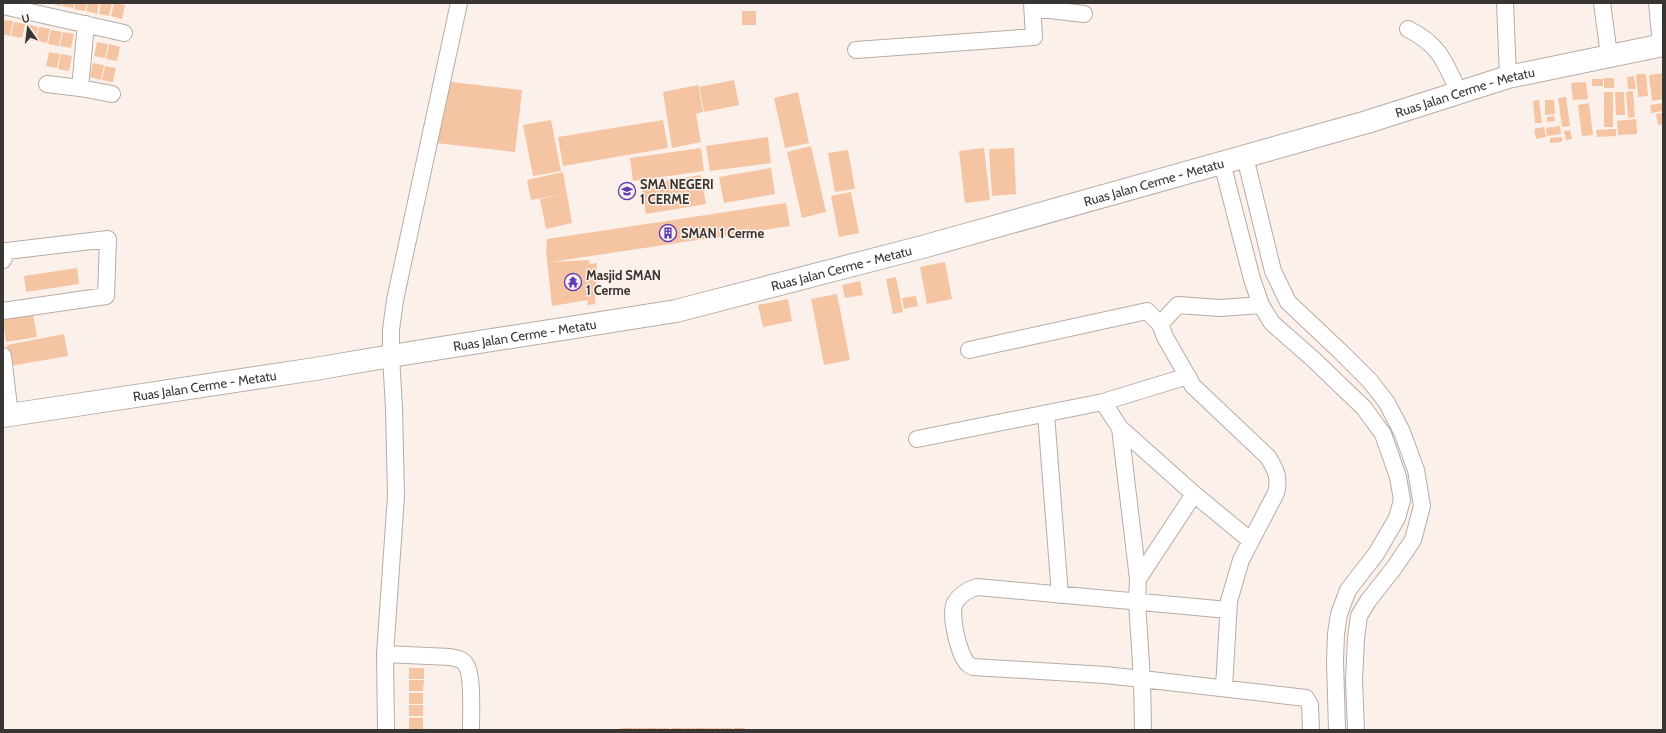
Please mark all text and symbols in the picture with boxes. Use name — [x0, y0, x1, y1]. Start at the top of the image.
north arrow — [8, 8, 48, 48]
text: U — [20, 11, 31, 26]
street label: Ruas Jalan Cerme - Metatu — [1393, 64, 1536, 121]
street label: Ruas Jalan Cerme - Metatu — [1082, 155, 1226, 209]
place label: SMA NEGERI 1 CERME — [640, 176, 714, 207]
school or university icon: SMA NEGERI 1 CERME — [617, 181, 637, 201]
building icon: SMAN 1 Cerme — [658, 223, 678, 243]
place label: SMAN 1 Cerme — [681, 225, 764, 241]
street label: Ruas Jalan Cerme - Metatu — [769, 242, 914, 294]
place label: Masjid SMAN 1 Cerme — [586, 267, 661, 298]
temple icon: Masjid SMAN 1 Cerme — [563, 272, 583, 292]
street label: Ruas Jalan Cerme - Metatu — [452, 316, 598, 354]
street label: Ruas Jalan Cerme - Metatu — [132, 367, 278, 404]

